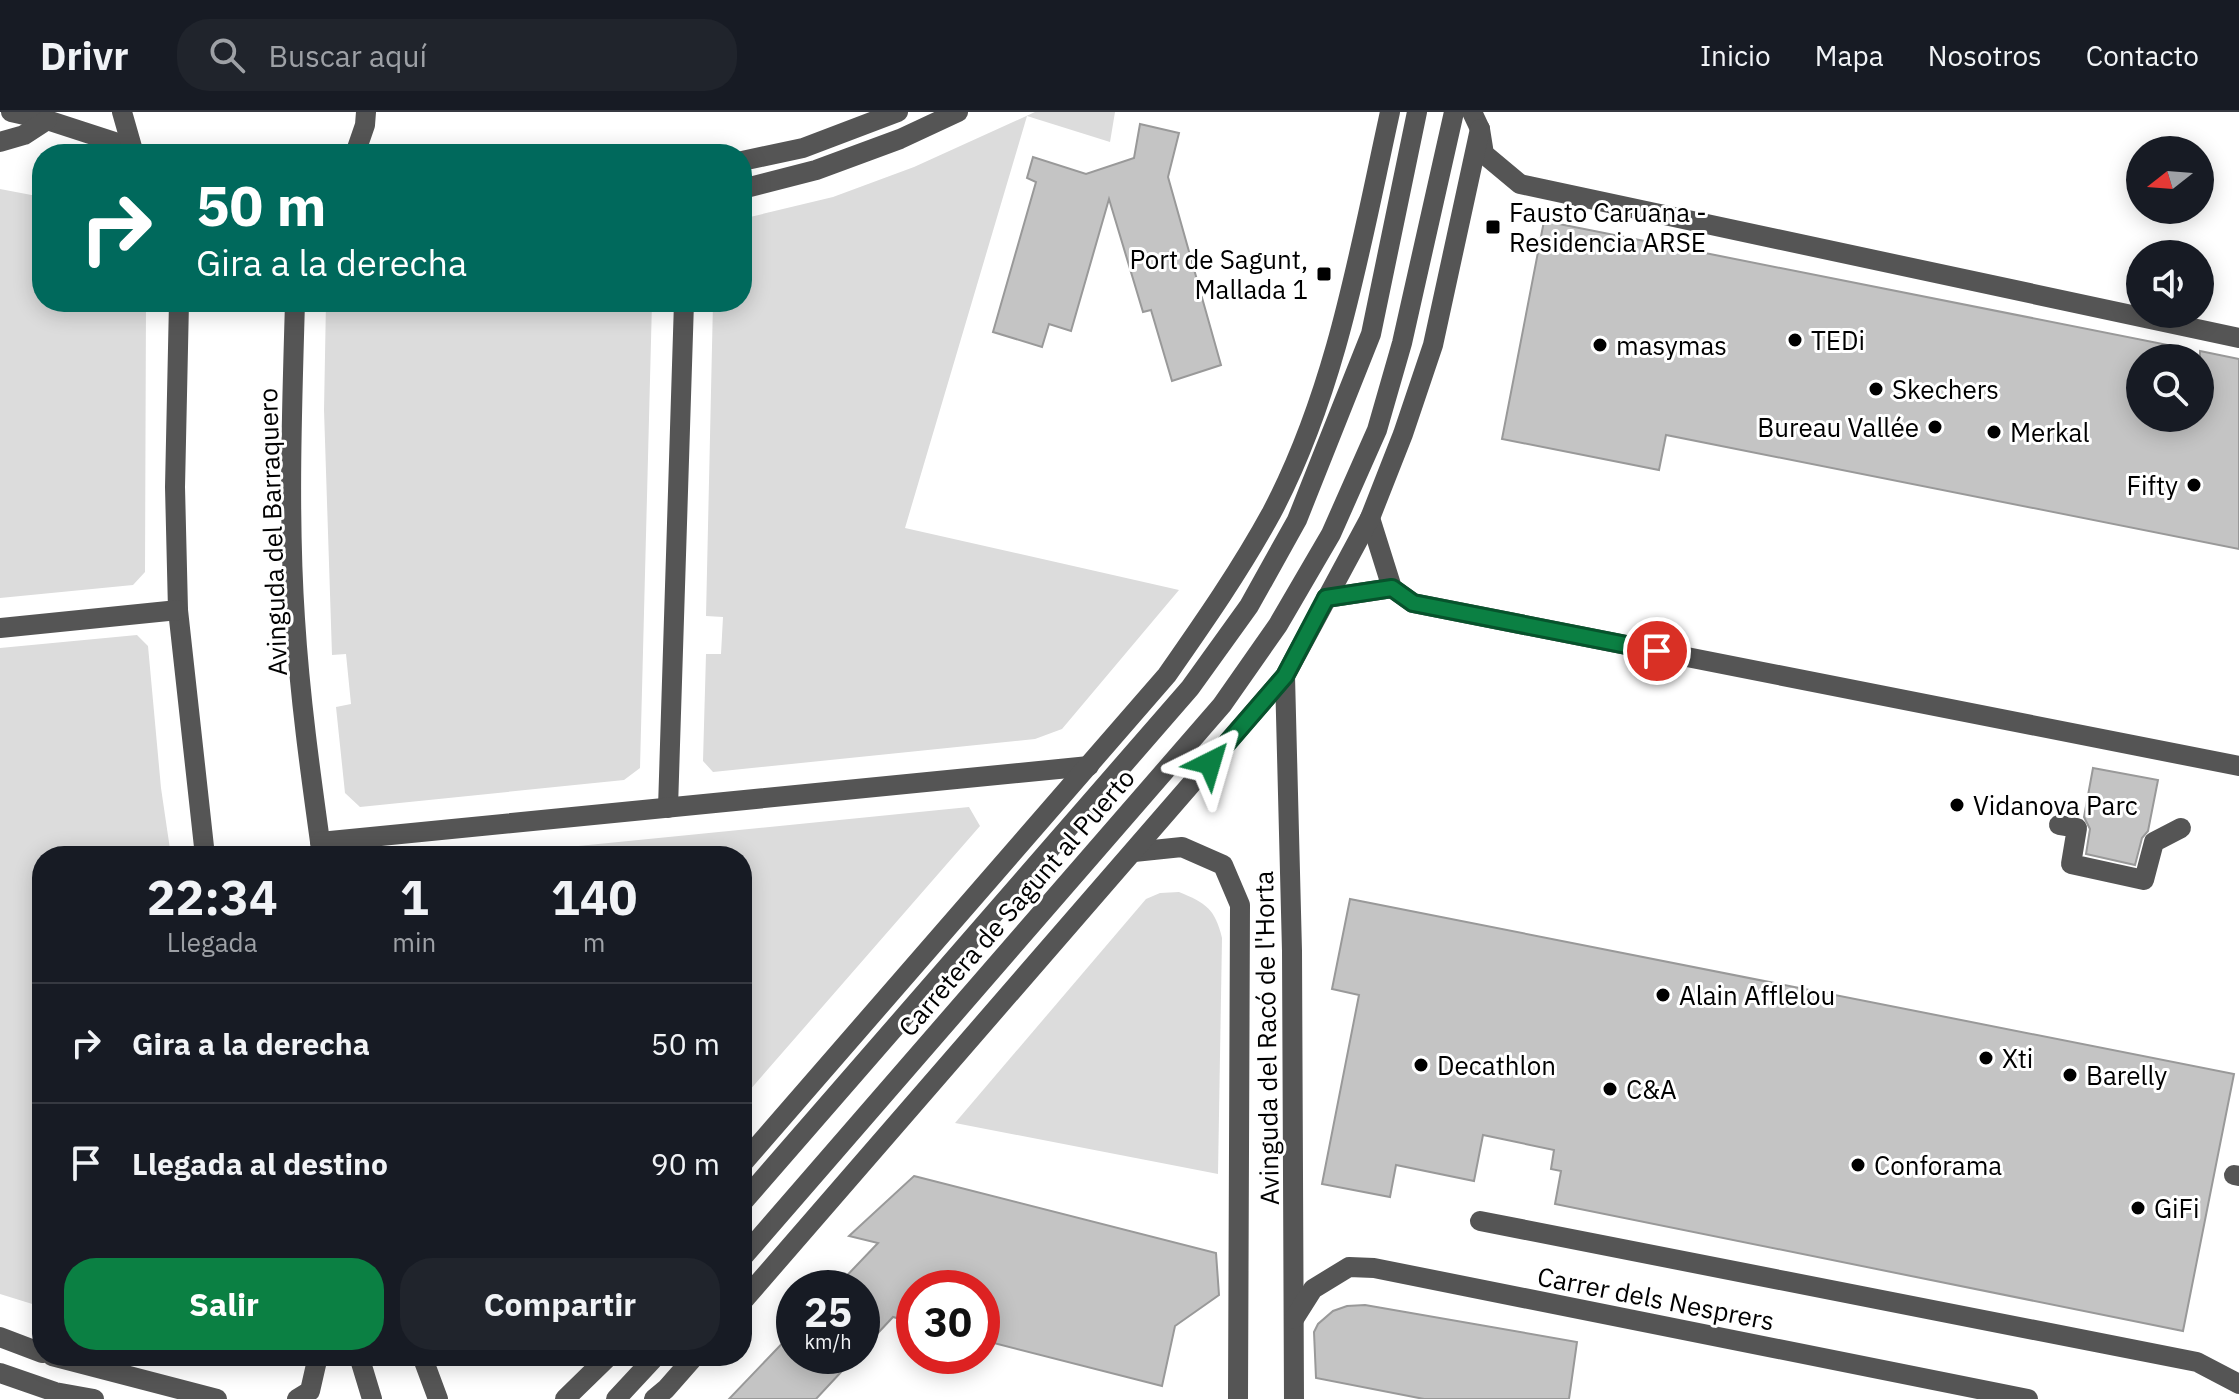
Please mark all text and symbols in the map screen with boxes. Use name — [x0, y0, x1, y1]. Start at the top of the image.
search box — [177, 19, 737, 91]
text: Drivr — [40, 31, 129, 80]
icon: search — [205, 33, 249, 77]
text: Buscar aquí — [269, 36, 427, 75]
text: Inicio — [1700, 37, 1771, 74]
text: Mapa — [1815, 37, 1884, 74]
text: Nosotros — [1928, 37, 2042, 74]
text: Contacto — [2086, 37, 2199, 74]
north arrow — [2126, 136, 2214, 224]
map controls — [2126, 136, 2214, 432]
text: 50 m — [196, 169, 326, 241]
icon: right — [64, 176, 168, 280]
place label: Fausto Caruana - Residencia ARSE — [1509, 195, 1707, 259]
marker: Fausto Caruana - Residencia ARSE — [1484, 218, 1502, 236]
text: Gira a la derecha — [196, 239, 467, 286]
button: sound — [2126, 240, 2214, 328]
place label: Port de Sagunt, Mallada 1 — [1129, 242, 1308, 306]
marker: Port de Sagunt, Mallada 1 — [1315, 265, 1333, 283]
place label: TEDi — [1811, 323, 1865, 357]
place label: masymas — [1616, 328, 1727, 362]
marker: TEDi — [1786, 331, 1804, 349]
marker: masymas — [1591, 336, 1609, 354]
button: search — [2126, 344, 2214, 432]
place label: Skechers — [1892, 372, 1999, 406]
marker: Skechers — [1867, 380, 1885, 398]
street label: Avinguda del Barraquero — [250, 387, 294, 677]
place label: Bureau Vallée — [1757, 410, 1919, 444]
place label: Merkal — [2010, 415, 2089, 449]
marker: Bureau Vallée — [1926, 418, 1944, 436]
marker: Merkal — [1985, 423, 2003, 441]
place label: Fifty — [2126, 468, 2178, 502]
marker: Fifty — [2185, 476, 2203, 494]
pin — [1623, 617, 1691, 685]
icon: arrive — [1635, 629, 1679, 673]
position arrow — [1168, 721, 1252, 805]
street label: Carretera de Sagunt al Puerto — [890, 761, 1142, 1043]
place label: Vidanova Parc — [1973, 788, 2138, 822]
marker: Vidanova Parc — [1948, 796, 1966, 814]
text: 22:34 — [147, 866, 278, 928]
text: 1 — [400, 866, 429, 928]
text: 140 — [551, 866, 637, 928]
street label: Avinguda del Racó de l'Horta — [1246, 870, 1286, 1206]
text: Llegada — [167, 925, 258, 959]
text: min — [392, 925, 436, 959]
text: m — [583, 925, 605, 959]
place label: Alain Afflelou — [1679, 978, 1835, 1012]
marker: Alain Afflelou — [1654, 986, 1672, 1004]
icon: right — [64, 1021, 108, 1065]
text: Gira a la derecha — [132, 1024, 370, 1063]
text: 50 m — [651, 1024, 720, 1063]
place label: Xti — [2002, 1041, 2033, 1075]
place label: Decathlon — [1437, 1048, 1556, 1082]
marker: Xti — [1977, 1049, 1995, 1067]
marker: Decathlon — [1412, 1056, 1430, 1074]
place label: Barelly — [2086, 1058, 2167, 1092]
marker: Barelly — [2061, 1066, 2079, 1084]
place label: C&A — [1626, 1072, 1677, 1106]
marker: C&A — [1601, 1080, 1619, 1098]
icon: arrive — [64, 1141, 108, 1185]
text: Llegada al destino — [132, 1144, 388, 1183]
text: 90 m — [651, 1144, 720, 1183]
place label: Conforama — [1874, 1148, 2002, 1182]
marker: Conforama — [1849, 1156, 1867, 1174]
place label: GiFi — [2154, 1191, 2200, 1225]
marker: GiFi — [2129, 1199, 2147, 1217]
button: Salir — [64, 1258, 384, 1350]
button: Compartir — [400, 1258, 720, 1350]
street label: Carrer dels Nesprers — [1535, 1258, 1777, 1338]
speed limit sign: 30 — [896, 1270, 1000, 1374]
text: 25 — [804, 1286, 852, 1338]
text: km/h — [804, 1328, 852, 1355]

